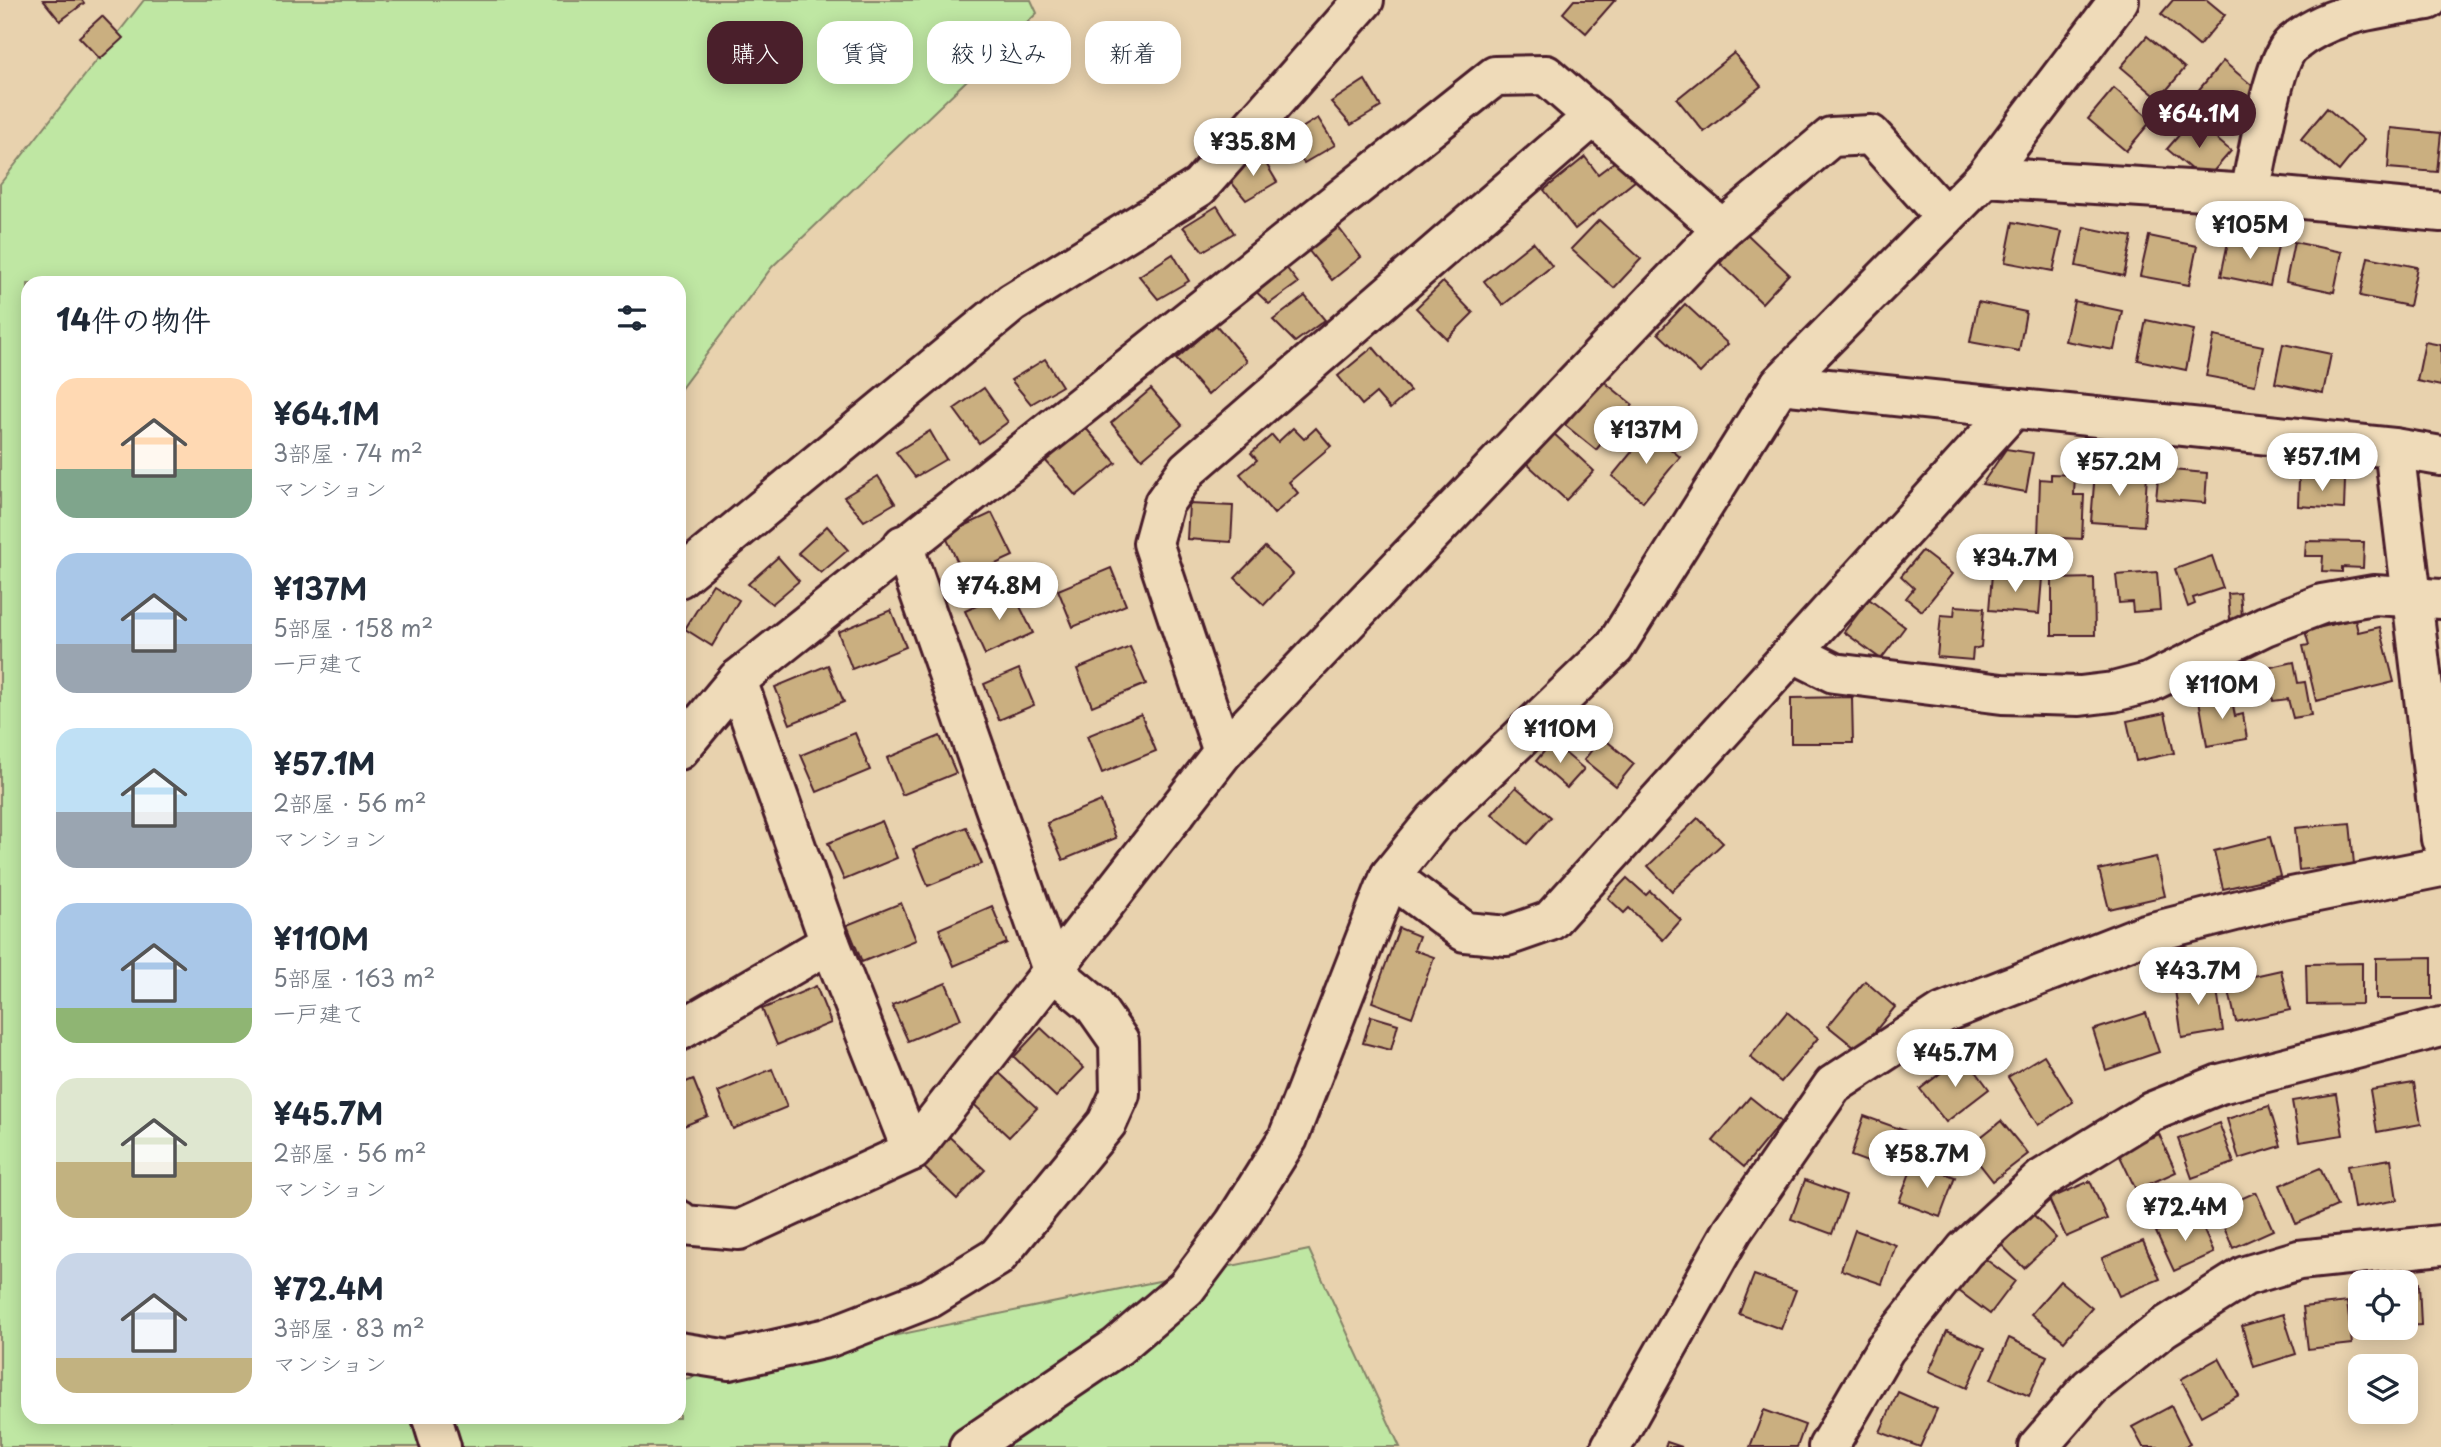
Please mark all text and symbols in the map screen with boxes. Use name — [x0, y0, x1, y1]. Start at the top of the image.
chip: 購入 — [707, 21, 803, 84]
chip: 賃貸 — [817, 21, 913, 84]
chip: 絞り込み — [927, 21, 1071, 84]
chip: 新着 — [1085, 21, 1181, 84]
pin: ¥64.1M — [2142, 90, 2256, 150]
text: ¥64.1M — [2158, 95, 2240, 130]
pin: ¥35.8M — [1196, 118, 1310, 178]
text: ¥35.8M — [1210, 123, 1296, 158]
pin: ¥105M — [2201, 202, 2299, 261]
text: ¥105M — [2211, 206, 2289, 241]
text: 14件の物件 — [56, 296, 211, 341]
icon: filters — [613, 299, 651, 337]
text: ¥64.1M — [273, 390, 380, 435]
icon: home — [112, 406, 196, 490]
pin: ¥137M — [1597, 406, 1695, 466]
text: ¥137M — [1610, 411, 1682, 446]
pin: ¥57.1M — [2265, 434, 2379, 493]
text: 3部屋 · 74 m² — [273, 435, 423, 470]
pin: ¥57.2M — [2062, 438, 2176, 498]
text: ¥57.1M — [2283, 438, 2361, 473]
text: ¥57.2M — [2076, 443, 2162, 478]
text: マンション — [273, 470, 387, 505]
pin: ¥34.7M — [1958, 534, 2072, 594]
text: ¥34.7M — [1972, 539, 2058, 574]
pin: ¥74.8M — [942, 562, 1056, 622]
text: ¥137M — [273, 565, 367, 610]
text: ¥74.8M — [956, 567, 1042, 602]
icon: home — [112, 581, 196, 665]
text: 5部屋 · 158 m² — [273, 610, 433, 645]
text: 一戸建て — [273, 645, 365, 680]
pin: ¥110M — [2173, 662, 2271, 721]
text: ¥110M — [2185, 666, 2259, 701]
pin: ¥110M — [1511, 706, 1609, 765]
text: ¥110M — [1523, 710, 1597, 745]
text: ¥57.1M — [273, 740, 375, 785]
icon: home — [112, 756, 196, 840]
text: 2部屋 · 56 m² — [273, 785, 427, 820]
text: マンション — [273, 820, 387, 855]
text: ¥110M — [273, 915, 369, 960]
icon: home — [112, 931, 196, 1015]
pin: ¥43.7M — [2141, 948, 2255, 1007]
text: ¥43.7M — [2155, 952, 2241, 987]
text: 5部屋 · 163 m² — [273, 960, 435, 995]
text: 一戸建て — [273, 995, 365, 1030]
pin: ¥45.7M — [1898, 1030, 2012, 1089]
text: ¥45.7M — [1913, 1034, 1997, 1069]
text: ¥45.7M — [273, 1090, 383, 1135]
icon: home — [112, 1106, 196, 1190]
pin: ¥58.7M — [1870, 1130, 1984, 1190]
text: 2部屋 · 56 m² — [273, 1135, 427, 1170]
text: ¥58.7M — [1885, 1135, 1969, 1170]
text: マンション — [273, 1170, 387, 1205]
pin: ¥72.4M — [2128, 1184, 2242, 1243]
text: ¥72.4M — [2143, 1188, 2228, 1223]
text: ¥72.4M — [273, 1265, 384, 1310]
map controls — [2348, 1270, 2418, 1424]
button: locate — [2348, 1270, 2418, 1340]
icon: home — [112, 1281, 196, 1365]
text: 3部屋 · 83 m² — [273, 1310, 425, 1345]
text: マンション — [273, 1345, 387, 1380]
button: layers — [2348, 1354, 2418, 1424]

